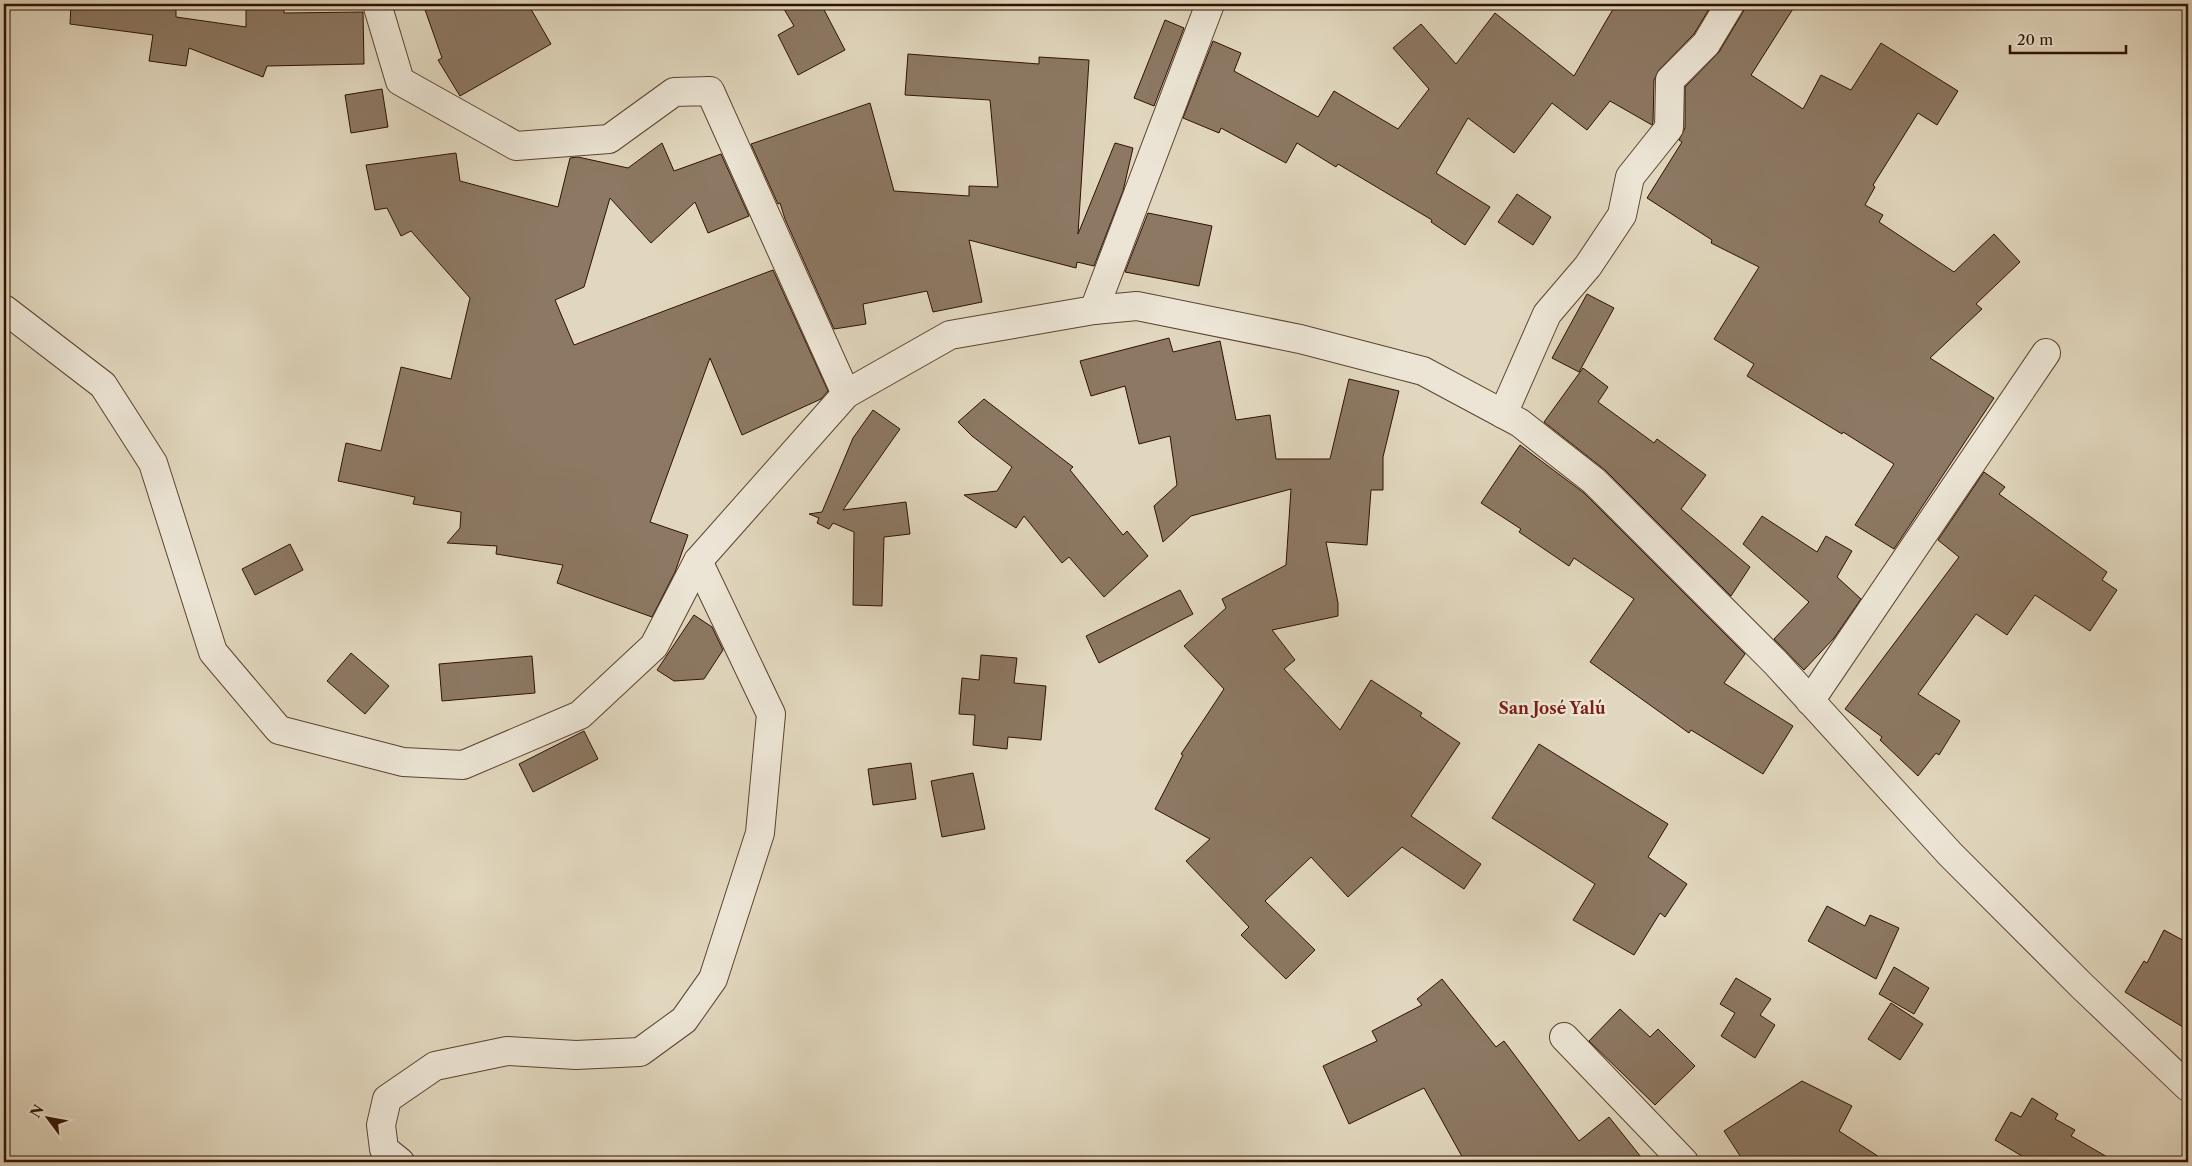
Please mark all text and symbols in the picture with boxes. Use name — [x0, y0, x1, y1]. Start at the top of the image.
scale bar — [2010, 22, 2126, 54]
text: 20 m — [2017, 30, 2053, 49]
district label: San José Yalú — [1499, 698, 1606, 718]
north arrow — [22, 1094, 72, 1144]
text: N — [26, 1101, 48, 1121]

